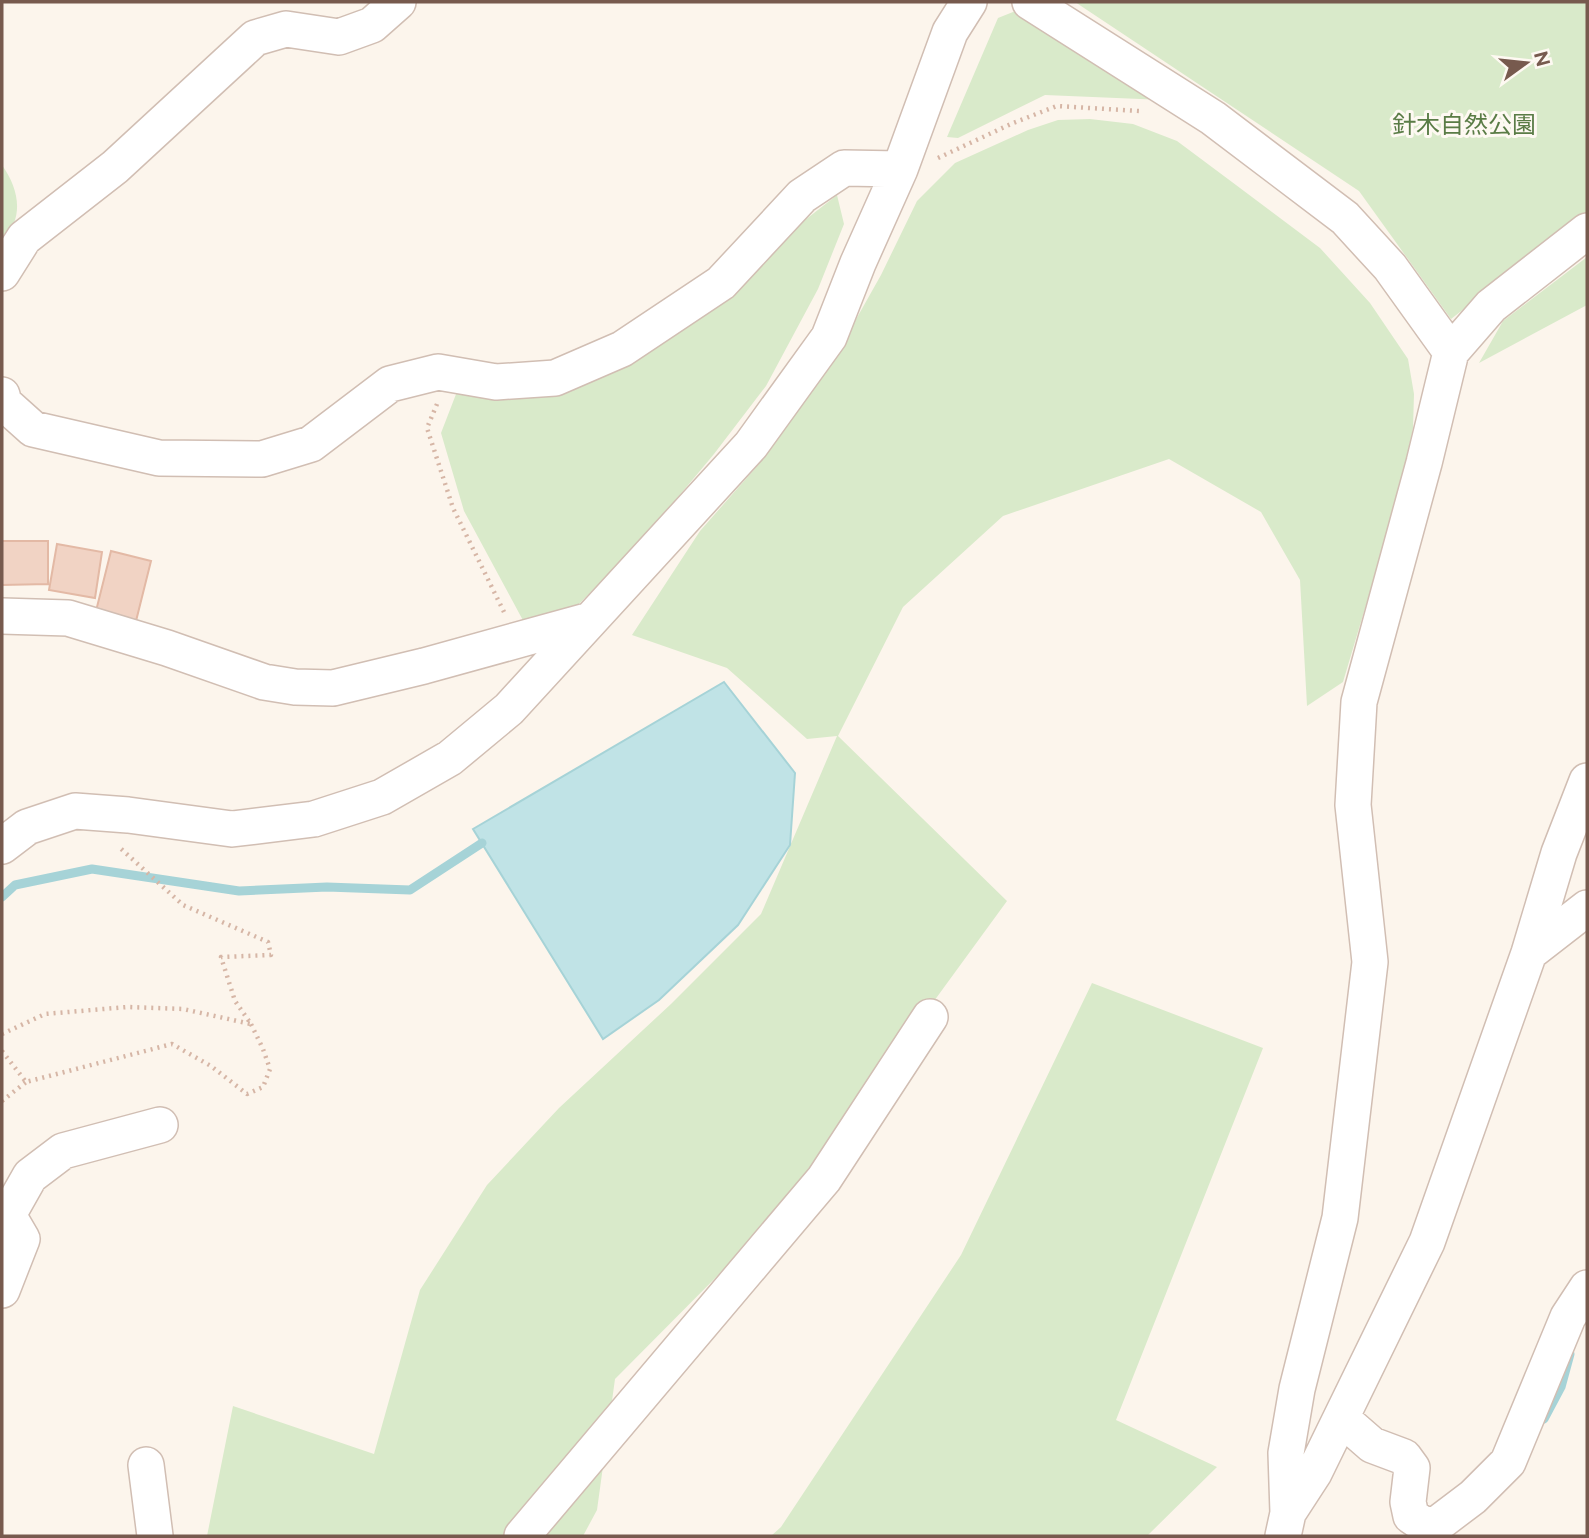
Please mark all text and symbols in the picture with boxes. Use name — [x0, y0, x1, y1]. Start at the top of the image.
north arrow — [1491, 28, 1561, 98]
text: N — [1530, 49, 1555, 68]
park label: 針木自然公園 — [1392, 110, 1536, 139]

